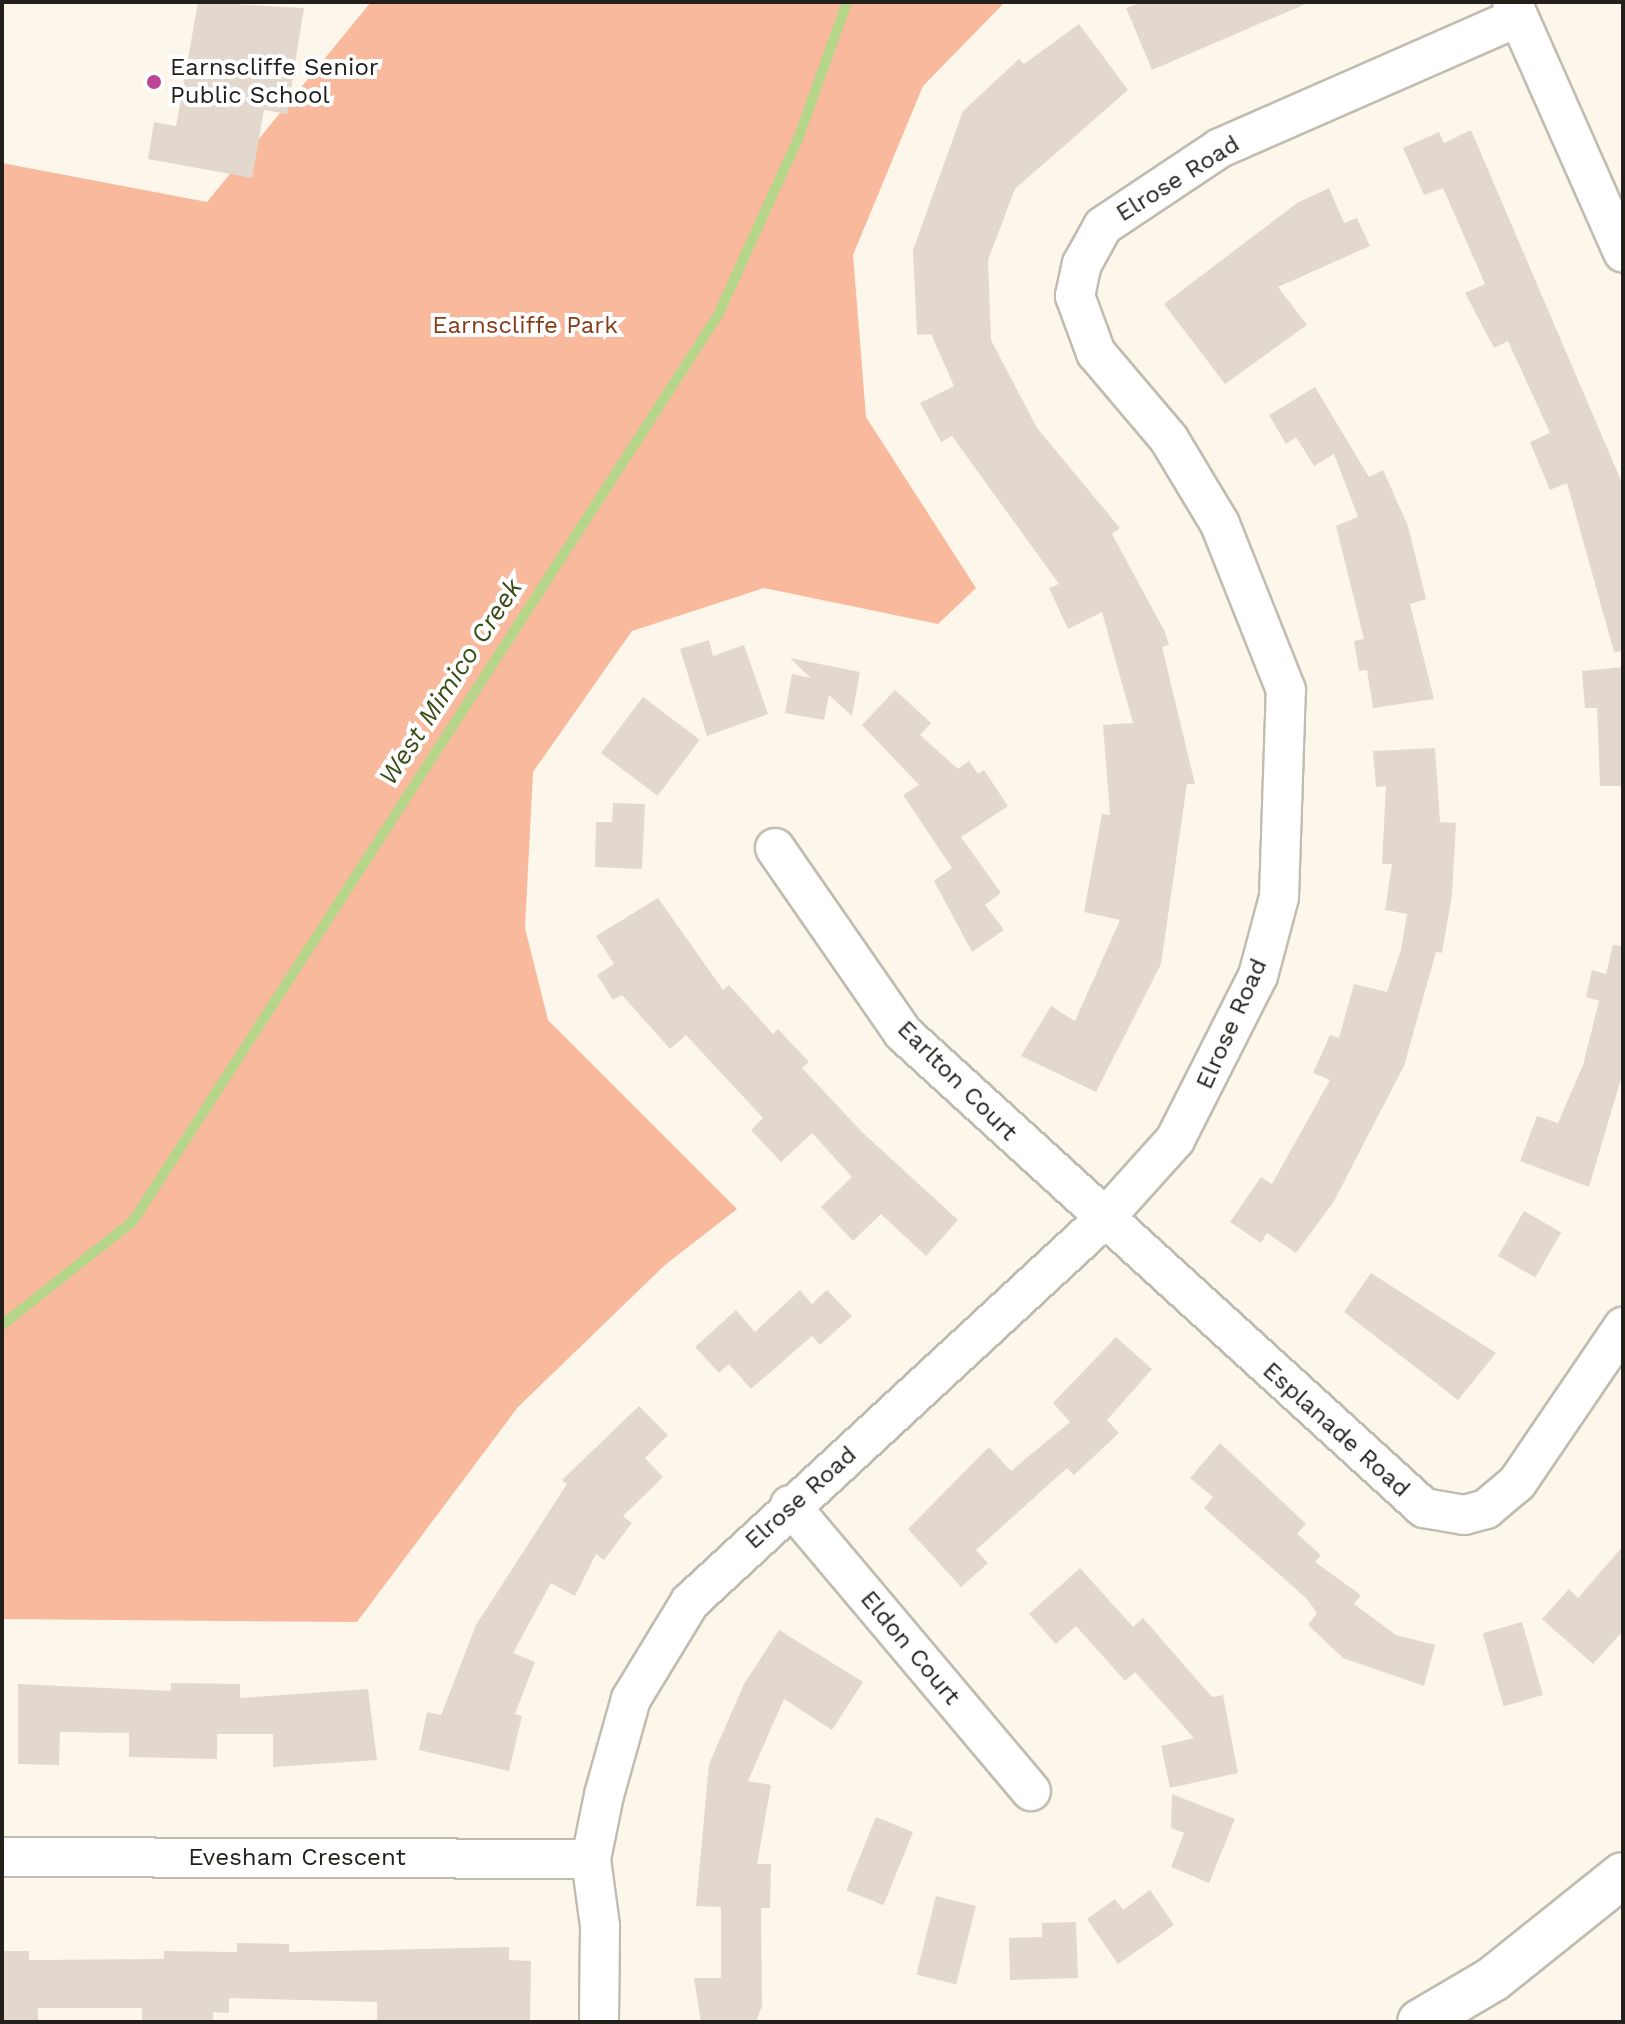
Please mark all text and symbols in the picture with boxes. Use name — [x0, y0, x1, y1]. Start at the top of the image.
place label: Earnscliffe Senior Public School — [170, 54, 379, 110]
marker: Earnscliffe Senior Public School — [145, 73, 163, 91]
street label: Elrose Road — [1111, 130, 1245, 228]
park label: Earnscliffe Park — [432, 312, 618, 340]
water label: West Mimico Creek — [373, 573, 529, 791]
street label: Elrose Road — [1190, 954, 1274, 1094]
street label: Earlton Court — [891, 1015, 1023, 1147]
street label: Esplanade Road — [1256, 1356, 1416, 1504]
street label: Elrose Road — [739, 1441, 863, 1555]
street label: Eldon Court — [854, 1585, 966, 1711]
street label: Evesham Crescent — [188, 1844, 406, 1872]

